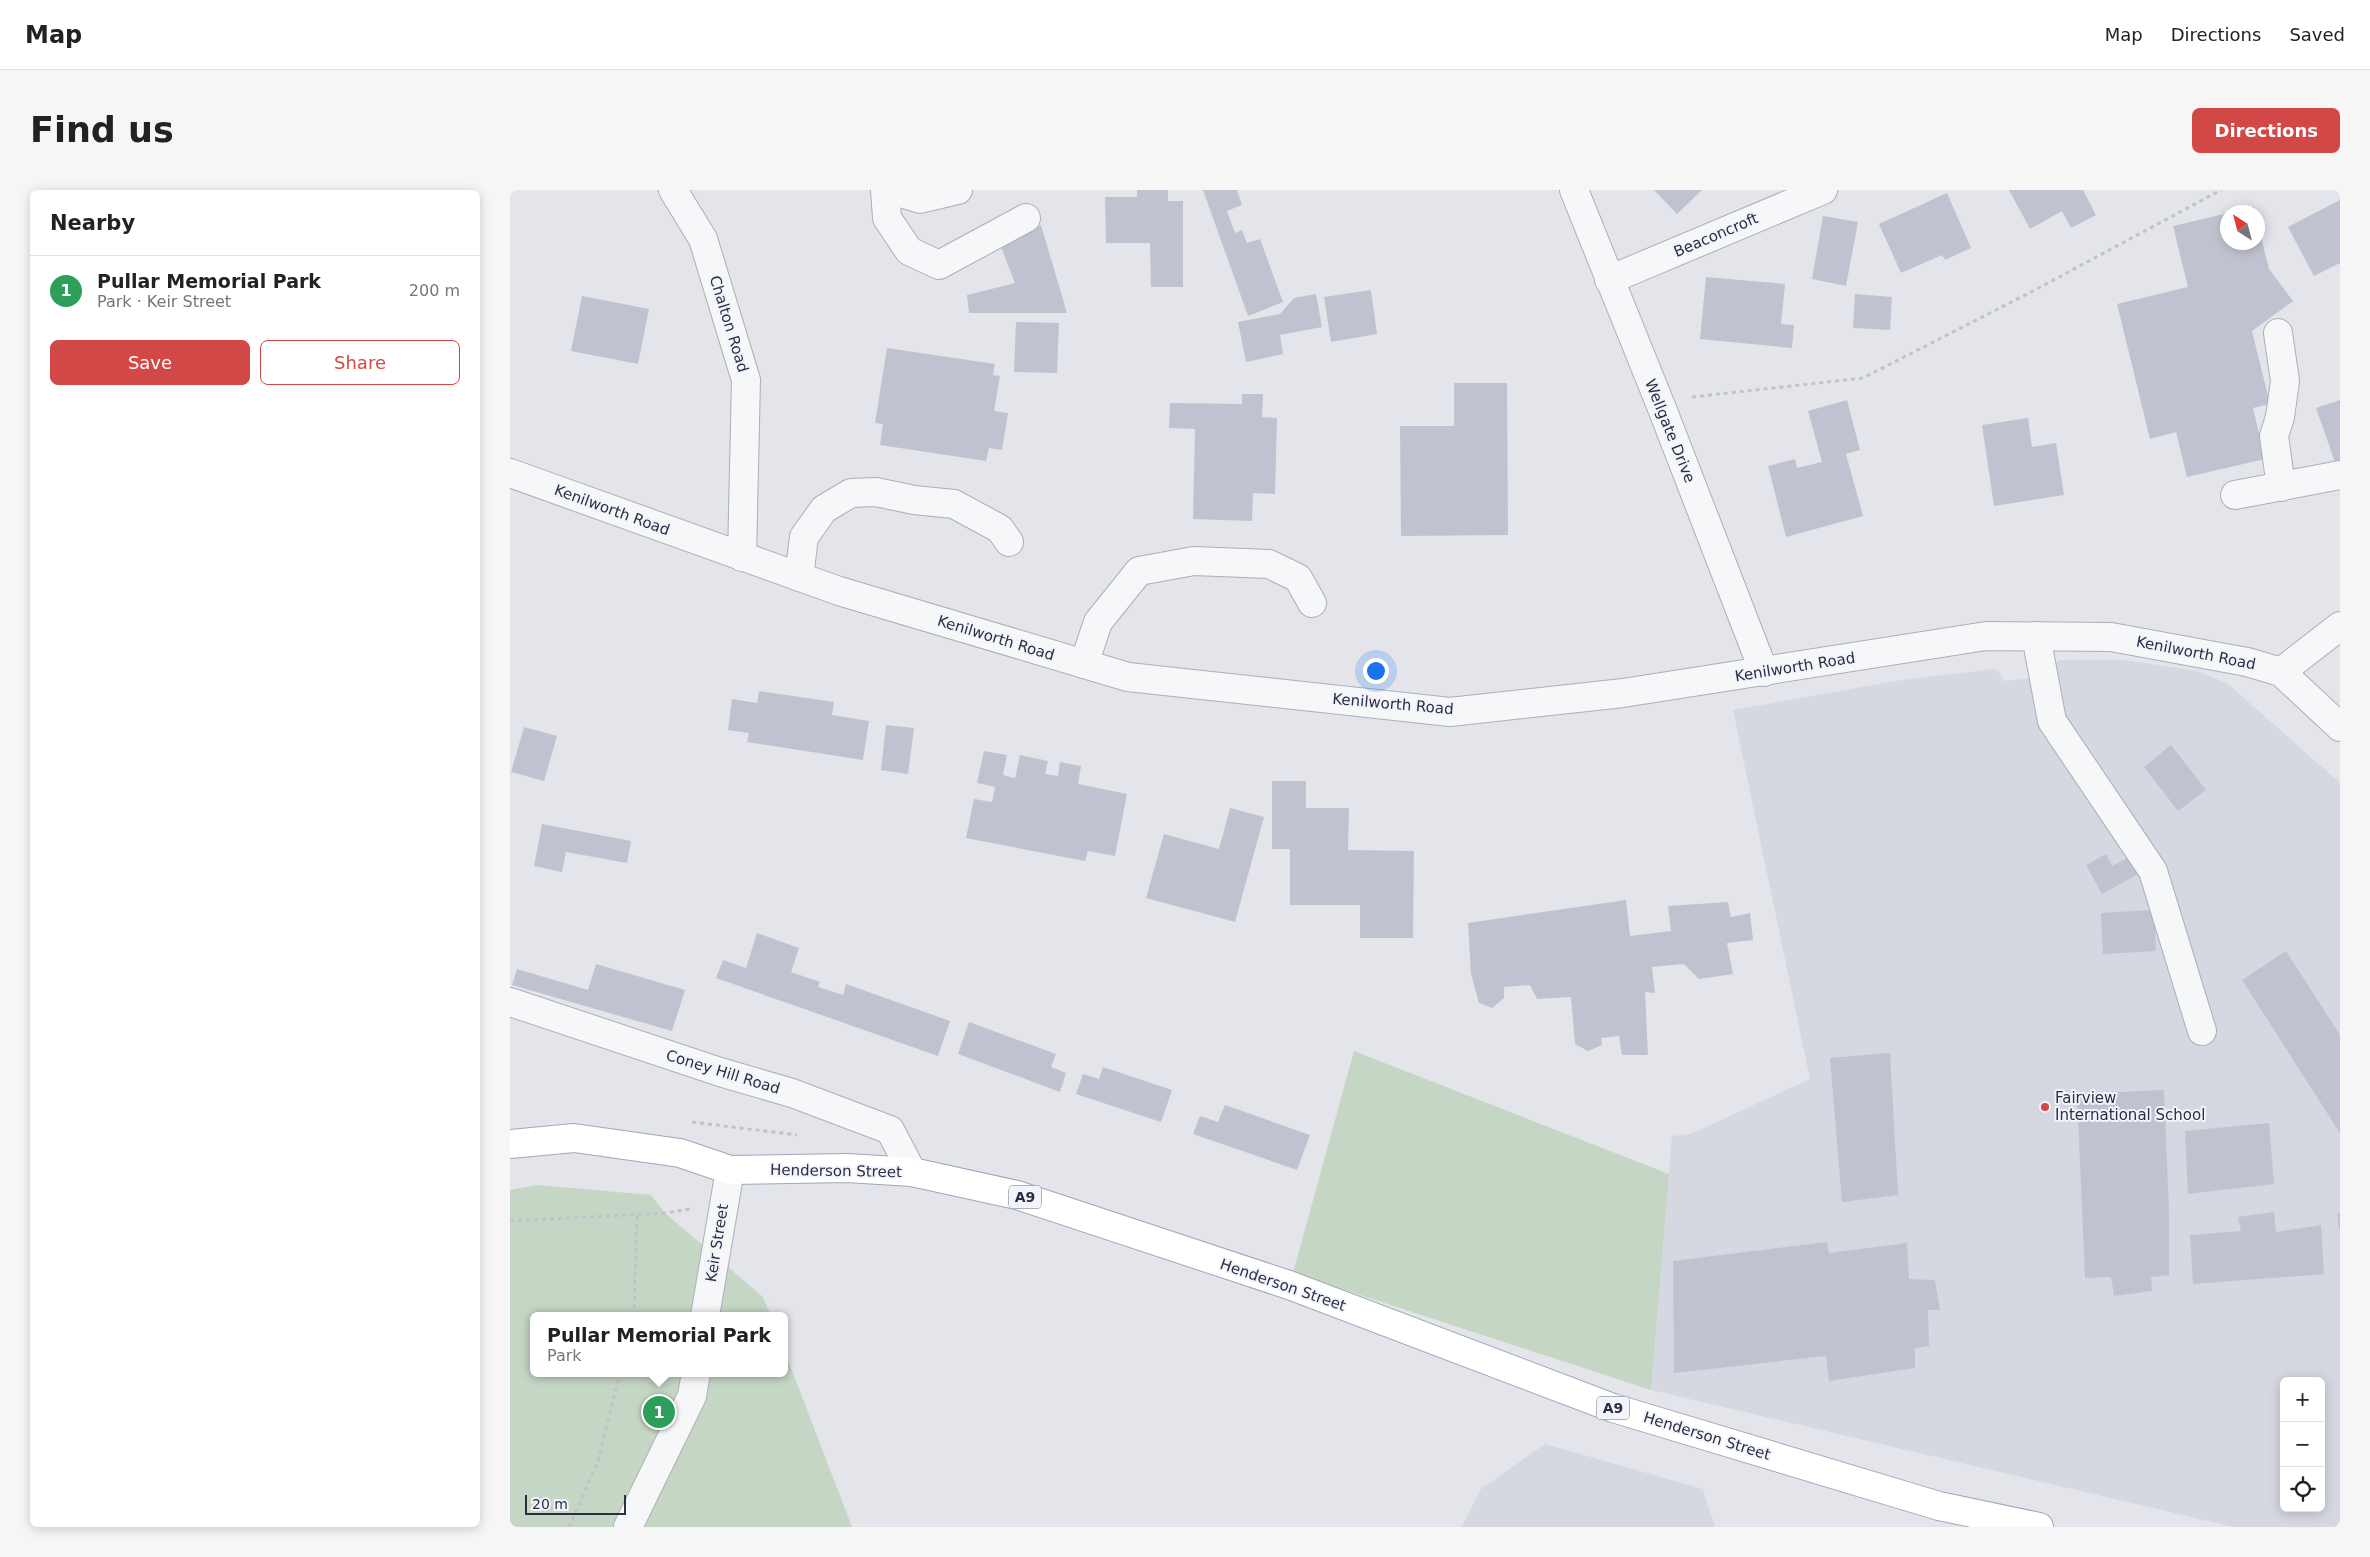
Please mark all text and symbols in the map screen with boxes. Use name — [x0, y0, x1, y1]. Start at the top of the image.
text: Map — [25, 21, 82, 49]
text: Map — [2105, 24, 2143, 45]
text: Directions — [2171, 24, 2261, 45]
text: Saved — [2289, 24, 2345, 45]
button: Directions — [2192, 108, 2340, 153]
text: Find us — [30, 110, 174, 150]
north arrow — [2220, 205, 2265, 250]
street label: Beaconcroft — [1671, 209, 1761, 261]
text: Nearby — [50, 211, 135, 235]
text: Pullar Memorial Park — [97, 270, 321, 292]
street label: Chalton Road — [706, 273, 752, 375]
text: 1 — [60, 281, 72, 300]
text: 200 m — [409, 281, 460, 300]
text: Park · Keir Street — [97, 292, 231, 311]
button: Save — [50, 340, 250, 385]
button: Share — [260, 340, 460, 385]
street label: Wellgate Drive — [1641, 377, 1699, 485]
street label: Kenilworth Road — [552, 481, 672, 539]
street label: Kenilworth Road — [935, 612, 1057, 664]
street label: Kenilworth Road — [2135, 633, 2257, 673]
street label: Kenilworth Road — [1734, 649, 1856, 685]
your location — [1363, 658, 1389, 684]
street label: Kenilworth Road — [1332, 690, 1454, 718]
street label: Coney Hill Road — [664, 1046, 782, 1098]
place label: Fairview International School — [2055, 1089, 2205, 1124]
marker: Fairview International School — [2039, 1101, 2051, 1113]
street label: Henderson Street — [770, 1161, 902, 1181]
road number: A9 — [1009, 1186, 1041, 1209]
street label: Keir Street — [702, 1202, 732, 1283]
street label: Henderson Street — [1218, 1255, 1348, 1315]
popup — [530, 1312, 788, 1377]
text: Pullar Memorial Park — [547, 1324, 771, 1346]
text: Park — [547, 1346, 582, 1365]
map controls — [2280, 1377, 2325, 1512]
button: + — [2280, 1377, 2325, 1422]
pin: 1 — [643, 1393, 675, 1431]
road number: A9 — [1597, 1396, 1629, 1420]
street label: Henderson Street — [1641, 1408, 1773, 1464]
button: − — [2280, 1422, 2325, 1467]
button: locate — [2280, 1467, 2325, 1512]
scale bar — [525, 1492, 626, 1515]
text: 20 m — [532, 1496, 568, 1512]

